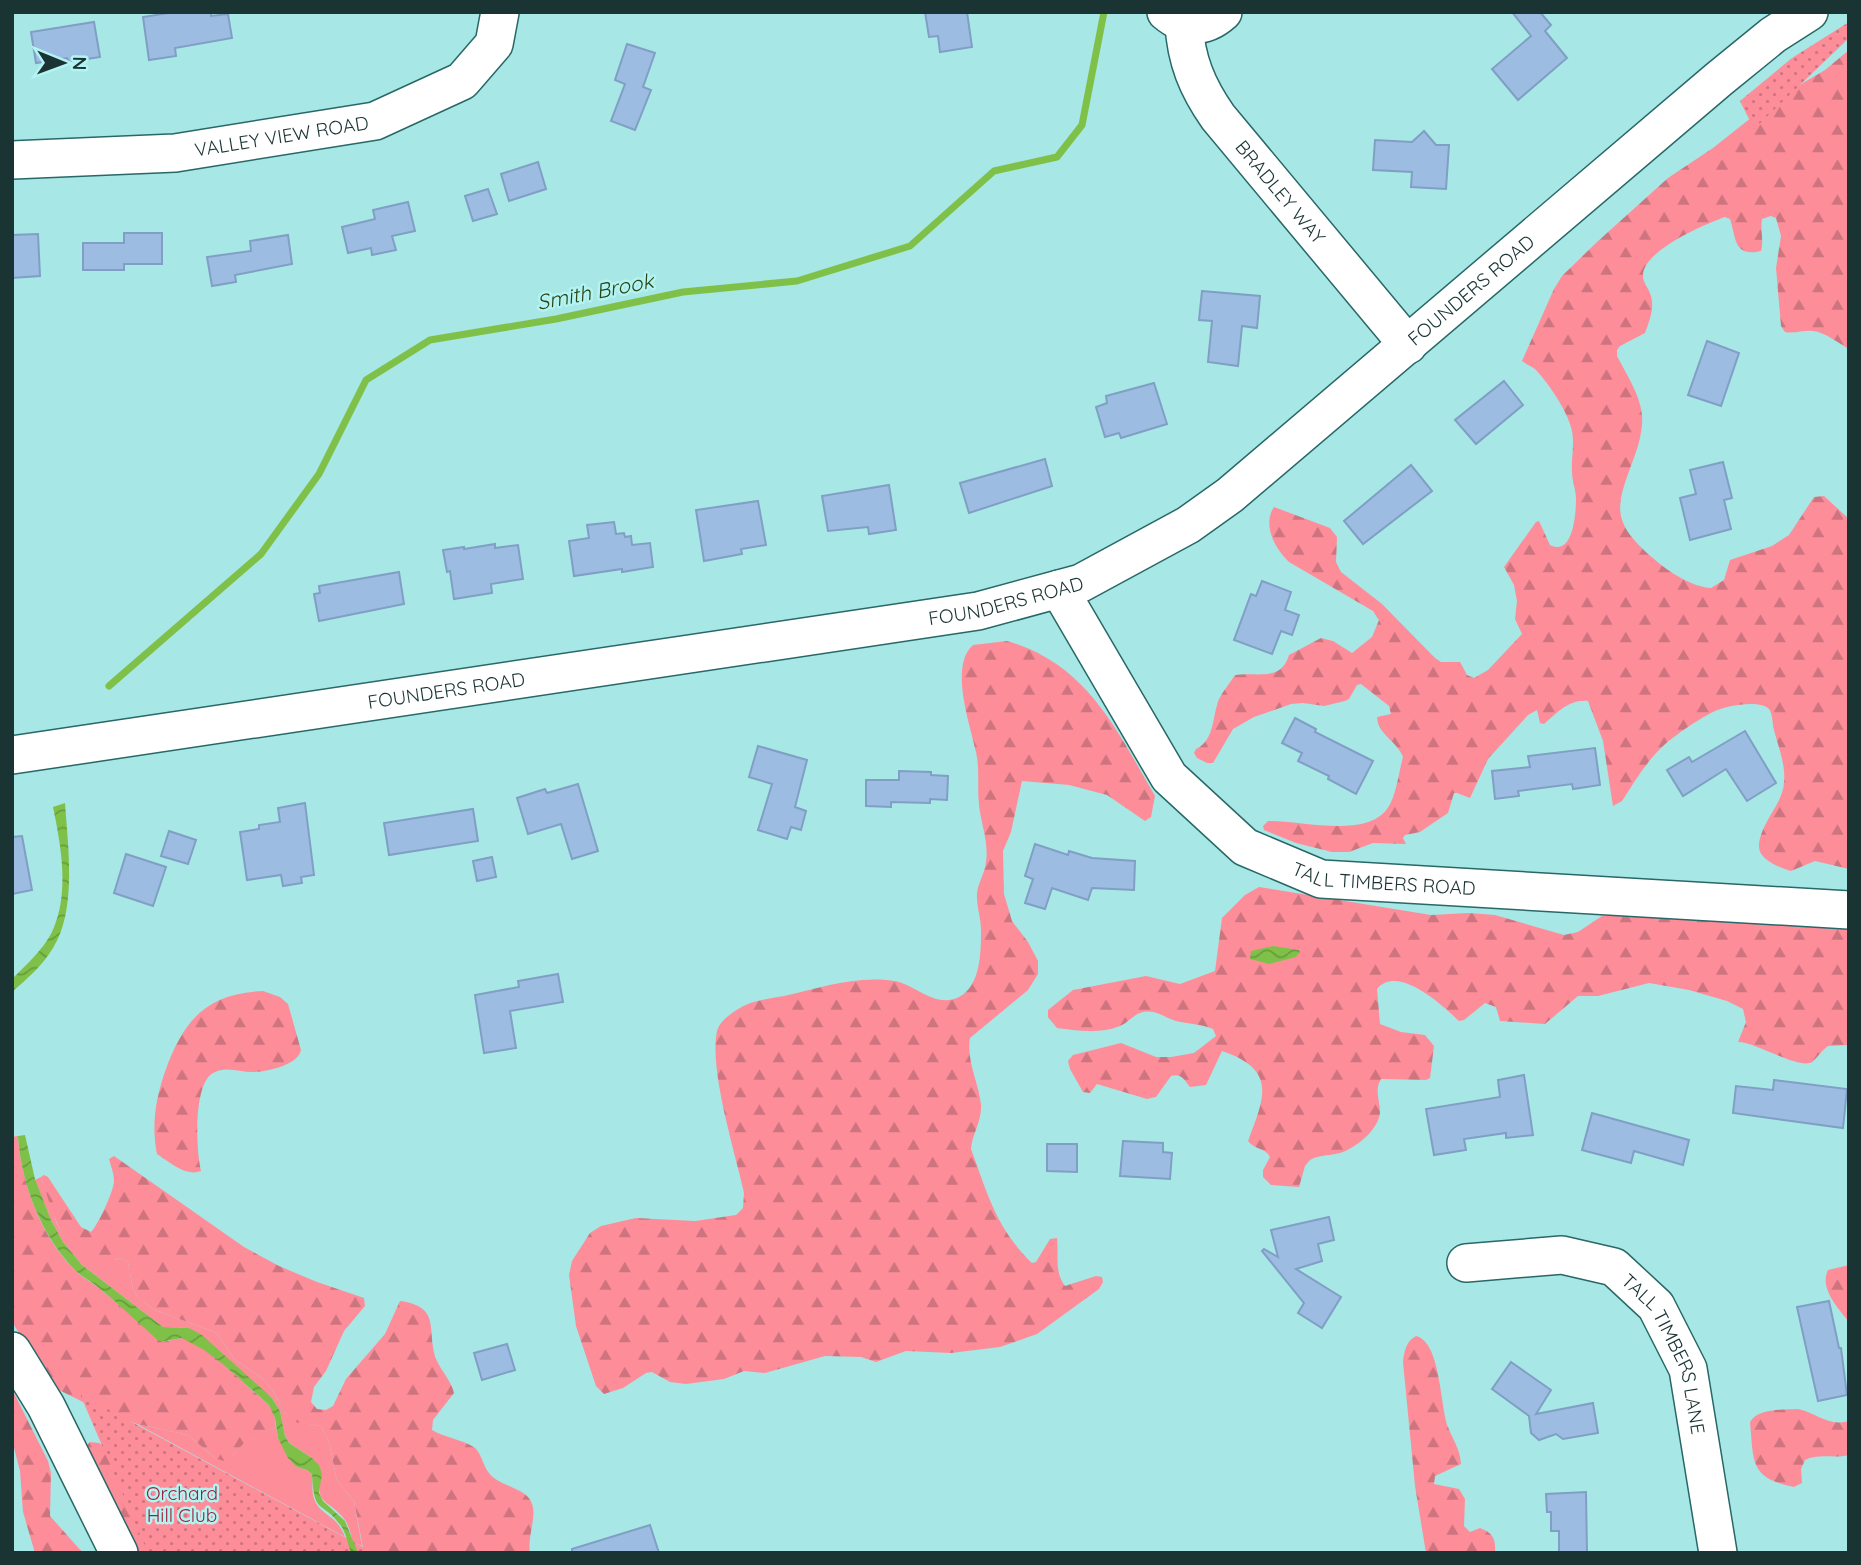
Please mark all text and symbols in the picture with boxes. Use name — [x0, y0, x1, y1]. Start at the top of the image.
north arrow — [28, 28, 98, 98]
text: N — [68, 56, 92, 70]
street label: VALLEY VIEW ROAD — [193, 110, 370, 162]
street label: BRADLEY WAY — [1230, 135, 1331, 249]
street label: FOUNDERS ROAD — [1403, 230, 1539, 351]
water label: Smith Brook — [535, 267, 657, 315]
street label: FOUNDERS ROAD — [927, 571, 1086, 630]
street label: FOUNDERS ROAD — [366, 667, 526, 714]
street label: TALL TIMBERS ROAD — [1289, 856, 1476, 900]
street label: TALL TIMBERS LANE — [1617, 1268, 1710, 1436]
park label: Orchard Hill Club — [146, 1481, 218, 1527]

